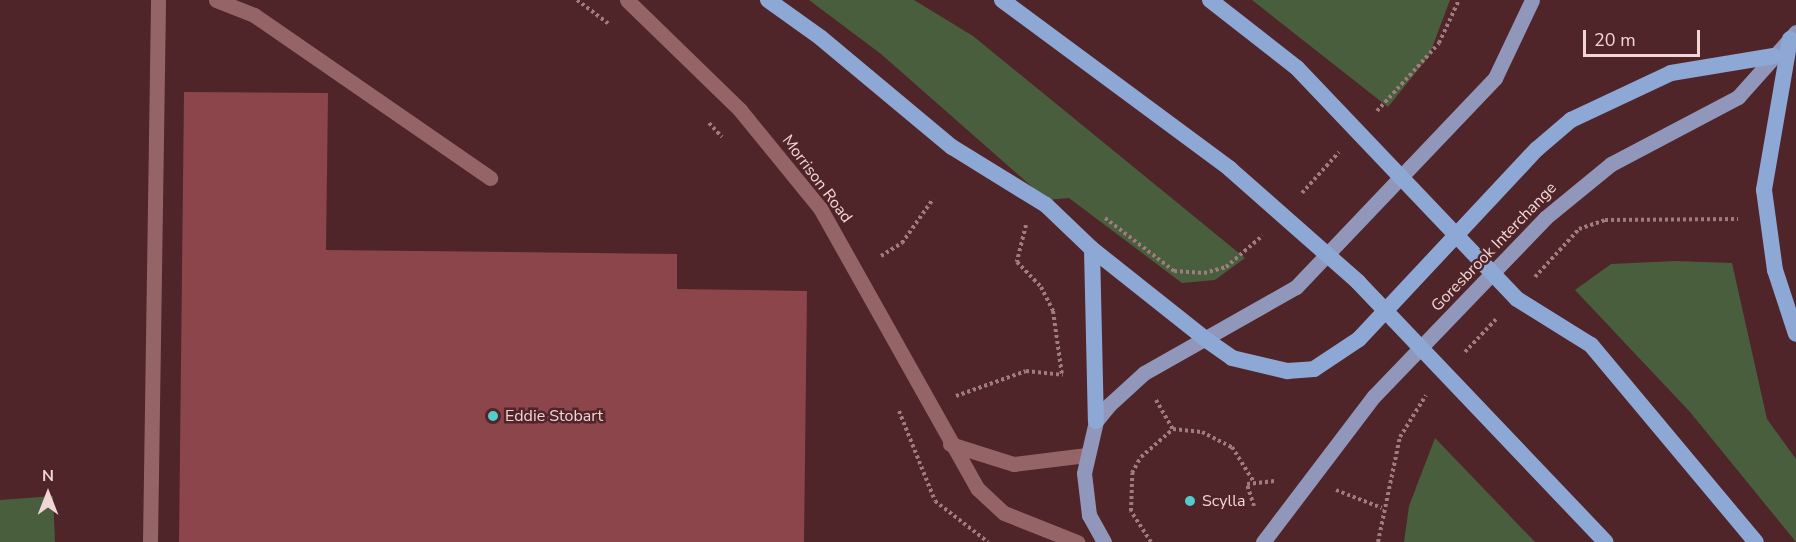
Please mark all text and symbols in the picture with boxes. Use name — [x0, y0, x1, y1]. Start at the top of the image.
scale bar — [1586, 18, 1703, 56]
text: 20 m — [1594, 28, 1636, 52]
street label: Morrison Road — [778, 131, 856, 227]
street label: Goresbrook Interchange — [1427, 178, 1561, 316]
place label: Eddie Stobart — [505, 406, 603, 426]
marker: Eddie Stobart — [486, 409, 500, 423]
north arrow — [18, 464, 78, 524]
text: N — [42, 465, 54, 487]
place label: Scylla — [1202, 491, 1245, 511]
marker: Scylla — [1183, 494, 1197, 508]

